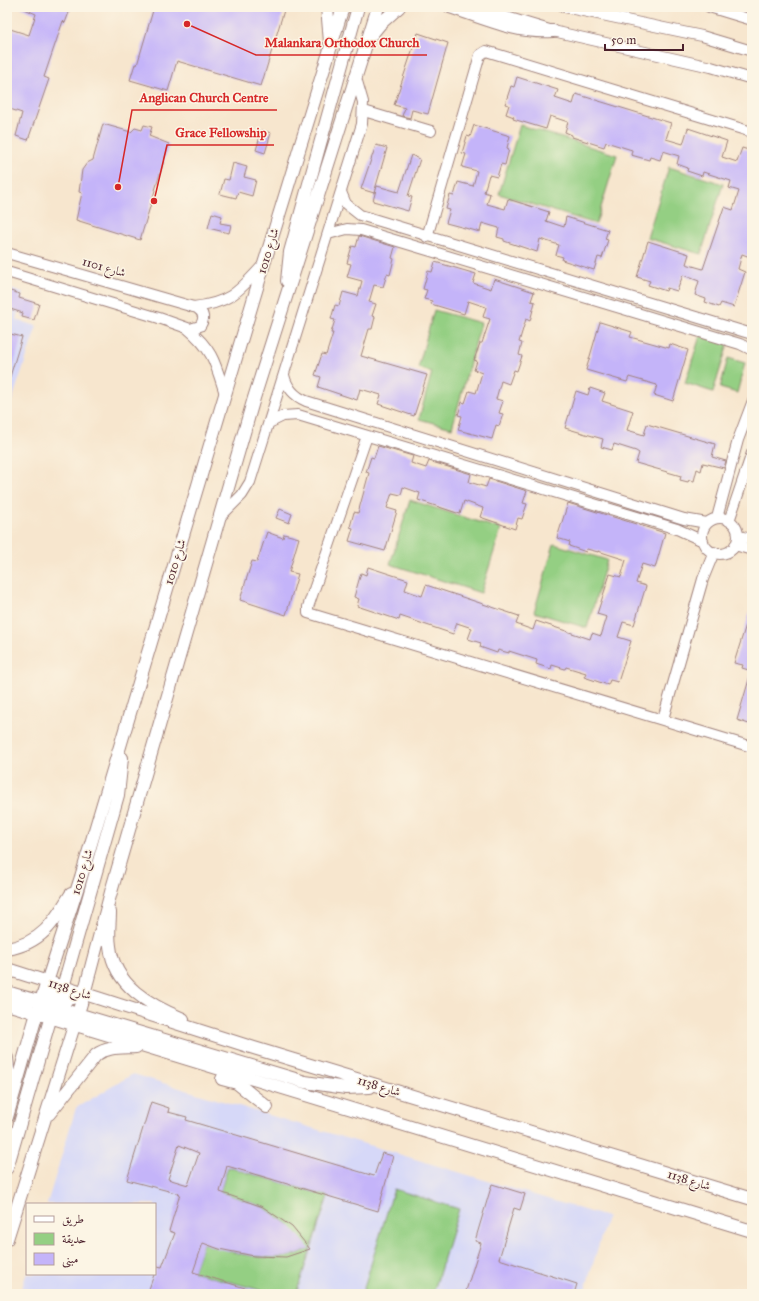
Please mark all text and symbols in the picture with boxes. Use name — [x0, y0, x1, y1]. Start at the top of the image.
scale bar — [605, 26, 683, 52]
callout: Malankara Orthodox Church — [256, 30, 427, 55]
text: 50 m — [611, 33, 636, 47]
text: Malankara Orthodox Church — [265, 35, 420, 51]
callout: Anglican Church Centre — [132, 85, 277, 110]
text: Anglican Church Centre — [138, 90, 269, 106]
callout: Grace Fellowship — [167, 120, 274, 145]
text: Grace Fellowship — [175, 125, 267, 141]
street label: شارع 1010 — [254, 226, 285, 277]
street label: شارع 1101 — [80, 254, 127, 284]
street label: شارع 1010 — [161, 537, 192, 588]
street label: شارع 1010 — [68, 847, 99, 898]
street label: شارع 1138 — [46, 976, 93, 1006]
street label: شارع 1138 — [355, 1073, 402, 1103]
street label: شارع 1138 — [665, 1167, 712, 1197]
legend — [26, 1203, 156, 1275]
text: طريق — [62, 1212, 84, 1227]
text: حديقة — [62, 1232, 86, 1247]
text: مبنى — [62, 1252, 78, 1268]

